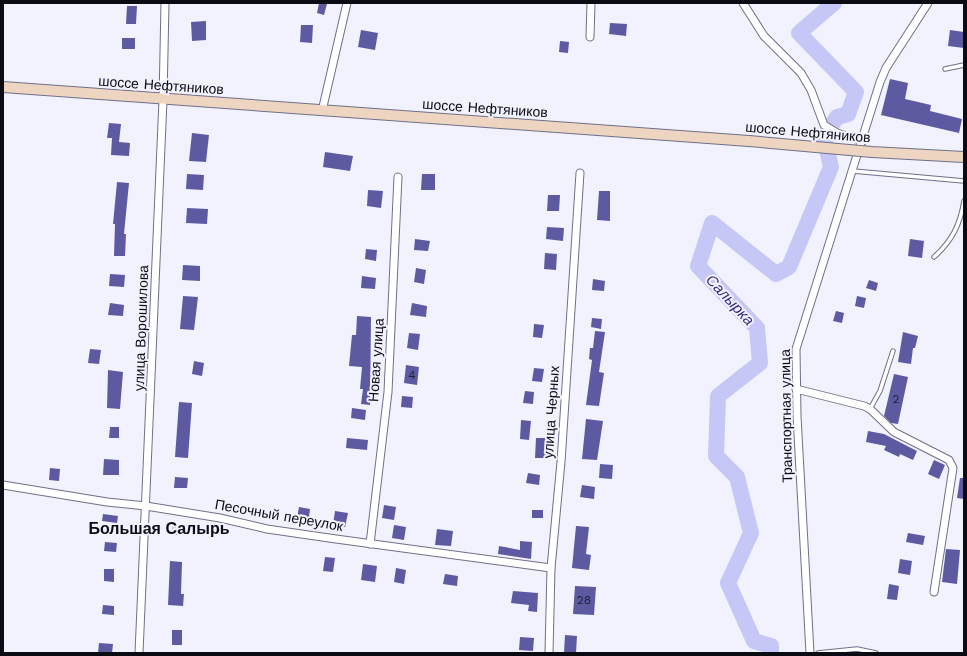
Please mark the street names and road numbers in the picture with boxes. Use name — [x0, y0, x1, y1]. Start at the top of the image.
street label: шоссе Нефтяников — [98, 73, 224, 97]
street label: шоссе Нефтяников — [422, 96, 548, 120]
street label: шоссе Нефтяников — [745, 119, 871, 145]
street label: улица Ворошилова — [131, 264, 151, 391]
street label: Новая улица — [365, 317, 387, 402]
street label: Транспортная улица — [777, 349, 795, 483]
street label: улица Черных — [540, 365, 562, 459]
street label: Песочный переулок — [214, 496, 345, 534]

